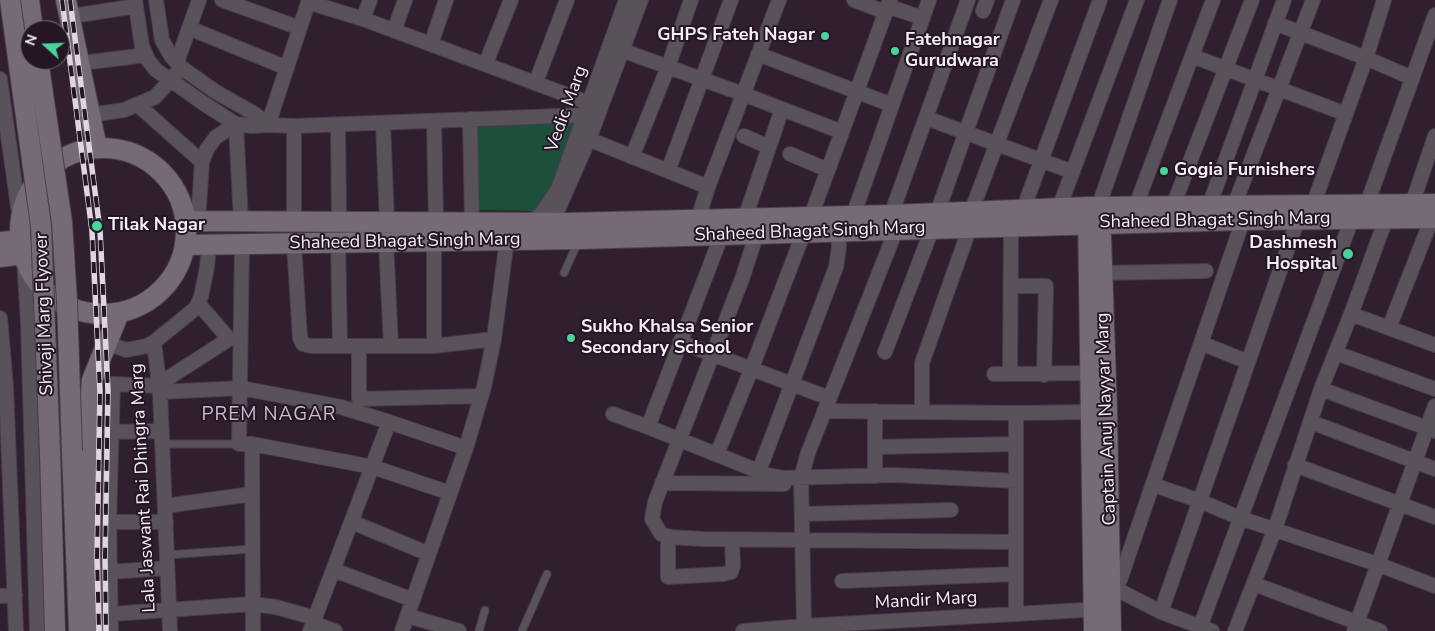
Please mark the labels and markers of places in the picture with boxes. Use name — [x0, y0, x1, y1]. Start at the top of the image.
place label: GHPS Fateh Nagar — [657, 25, 815, 47]
marker: GHPS Fateh Nagar — [819, 30, 831, 42]
place label: Fatehnagar Gurudwara — [905, 30, 1000, 72]
marker: Fatehnagar Gurudwara — [889, 45, 901, 57]
place label: Gogia Furnishers — [1174, 160, 1315, 182]
marker: Gogia Furnishers — [1158, 165, 1170, 177]
place label: Tilak Nagar — [108, 215, 205, 237]
marker: Tilak Nagar — [90, 219, 104, 233]
place label: Dashmesh Hospital — [1249, 233, 1337, 276]
marker: Dashmesh Hospital — [1341, 247, 1355, 261]
place label: Sukho Khalsa Senior Secondary School — [581, 317, 753, 359]
marker: Sukho Khalsa Senior Secondary School — [565, 332, 577, 344]

